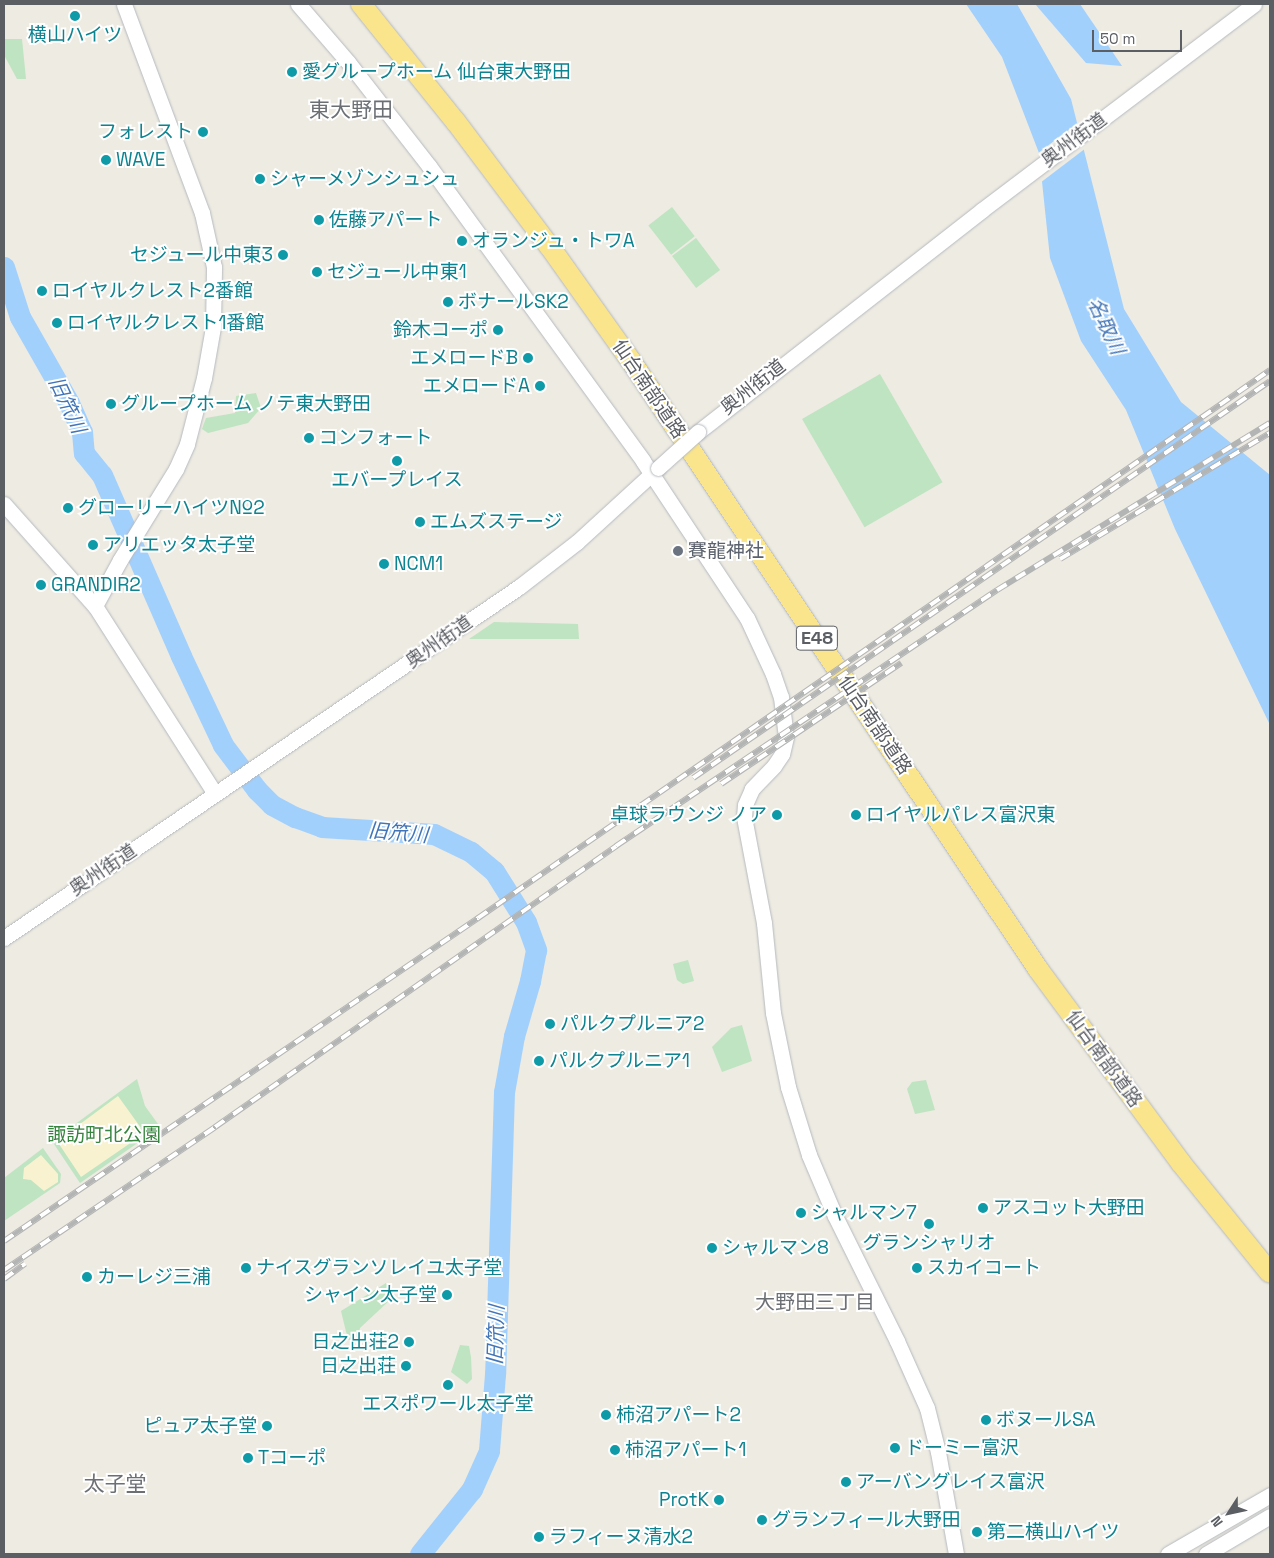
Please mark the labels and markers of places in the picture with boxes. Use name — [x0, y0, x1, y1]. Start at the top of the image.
marker: 横山ハイツ — [69, 10, 81, 22]
place label: 横山ハイツ — [28, 24, 122, 46]
place label: 愛グループホーム 仙台東大野田 — [302, 61, 573, 83]
marker: 愛グループホーム 仙台東大野田 — [286, 66, 298, 78]
place label: フォレスト — [98, 121, 193, 143]
marker: フォレスト — [197, 126, 209, 138]
place label: WAVE — [116, 149, 166, 171]
marker: WAVE — [100, 154, 112, 166]
place label: シャーメゾンシュシュ — [270, 168, 460, 190]
marker: シャーメゾンシュシュ — [254, 173, 266, 185]
place label: 佐藤アパート — [329, 209, 443, 231]
marker: 佐藤アパート — [313, 214, 325, 226]
place label: オランジュ・トワA — [472, 230, 636, 252]
marker: オランジュ・トワA — [456, 235, 468, 247]
place label: セジュール中東3 — [129, 244, 273, 266]
marker: セジュール中東3 — [277, 249, 289, 261]
place label: セジュール中東1 — [327, 261, 468, 283]
marker: セジュール中東1 — [311, 266, 323, 278]
place label: ロイヤルクレスト2番館 — [52, 280, 253, 302]
marker: ロイヤルクレスト2番館 — [36, 285, 48, 297]
place label: ボナールSK2 — [458, 291, 569, 313]
marker: ボナールSK2 — [442, 296, 454, 308]
place label: ロイヤルクレスト1番館 — [67, 312, 265, 334]
marker: ロイヤルクレスト1番館 — [51, 317, 63, 329]
place label: 鈴木コーポ — [393, 319, 488, 341]
marker: 鈴木コーポ — [492, 324, 504, 336]
place label: エメロードB — [410, 347, 518, 369]
marker: エメロードB — [522, 352, 534, 364]
place label: エメロードA — [423, 375, 530, 397]
marker: エメロードA — [534, 380, 546, 392]
place label: グループホーム ノテ東大野田 — [121, 393, 373, 415]
marker: グループホーム ノテ東大野田 — [105, 398, 117, 410]
place label: コンフォート — [319, 427, 433, 449]
marker: コンフォート — [303, 432, 315, 444]
marker: エバープレイス — [391, 455, 403, 467]
place label: エバープレイス — [331, 469, 463, 491]
place label: グローリーハイツ№2 — [78, 497, 265, 519]
marker: グローリーハイツ№2 — [62, 502, 74, 514]
place label: エムズステージ — [430, 511, 563, 533]
marker: エムズステージ — [414, 516, 426, 528]
place label: アリエッタ太子堂 — [103, 534, 255, 556]
marker: アリエッタ太子堂 — [87, 539, 99, 551]
place label: 賽龍神社 — [688, 540, 764, 562]
marker: 賽龍神社 — [672, 545, 684, 557]
place label: NCM1 — [394, 553, 443, 575]
marker: NCM1 — [378, 558, 390, 570]
place label: GRANDIR2 — [51, 574, 141, 596]
marker: GRANDIR2 — [35, 579, 47, 591]
place label: 卓球ラウンジ ノア — [610, 804, 767, 826]
place label: ロイヤルパレス富沢東 — [866, 804, 1056, 826]
marker: 卓球ラウンジ ノア — [771, 809, 783, 821]
marker: ロイヤルパレス富沢東 — [850, 809, 862, 821]
place label: パルクプルニア2 — [560, 1013, 704, 1035]
marker: パルクプルニア2 — [544, 1018, 556, 1030]
place label: パルクプルニア1 — [549, 1050, 690, 1072]
marker: パルクプルニア1 — [533, 1055, 545, 1067]
place label: アスコット大野田 — [993, 1197, 1145, 1219]
place label: シャルマン7 — [811, 1202, 917, 1224]
marker: アスコット大野田 — [977, 1202, 989, 1214]
marker: シャルマン7 — [795, 1207, 807, 1219]
marker: グランシャリオ — [923, 1218, 935, 1230]
place label: グランシャリオ — [863, 1232, 995, 1254]
place label: シャルマン8 — [722, 1237, 829, 1259]
marker: シャルマン8 — [706, 1242, 718, 1254]
place label: ナイスグランソレイユ太子堂 — [256, 1257, 503, 1279]
place label: スカイコート — [927, 1257, 1041, 1279]
marker: ナイスグランソレイユ太子堂 — [240, 1262, 252, 1274]
marker: スカイコート — [911, 1262, 923, 1274]
place label: カーレジ三浦 — [97, 1266, 211, 1288]
marker: カーレジ三浦 — [81, 1271, 93, 1283]
place label: シャイン太子堂 — [304, 1284, 437, 1306]
marker: シャイン太子堂 — [441, 1289, 453, 1301]
place label: 日之出荘2 — [312, 1331, 399, 1353]
marker: 日之出荘2 — [403, 1336, 415, 1348]
place label: 日之出荘 — [320, 1355, 396, 1377]
marker: 日之出荘 — [400, 1360, 412, 1372]
marker: エスポワール太子堂 — [442, 1379, 454, 1391]
place label: エスポワール太子堂 — [363, 1393, 533, 1415]
place label: 柿沼アパート2 — [616, 1404, 741, 1426]
marker: 柿沼アパート2 — [600, 1409, 612, 1421]
place label: ボヌールSA — [996, 1409, 1096, 1431]
marker: ボヌールSA — [980, 1414, 992, 1426]
place label: ピュア太子堂 — [143, 1415, 257, 1437]
marker: ピュア太子堂 — [261, 1420, 273, 1432]
place label: ドーミー富沢 — [905, 1437, 1019, 1459]
place label: 柿沼アパート1 — [625, 1439, 747, 1461]
marker: ドーミー富沢 — [889, 1442, 901, 1454]
marker: 柿沼アパート1 — [609, 1444, 621, 1456]
place label: Tコーポ — [258, 1447, 326, 1469]
marker: Tコーポ — [242, 1452, 254, 1464]
place label: アーバングレイス富沢 — [856, 1471, 1045, 1493]
marker: アーバングレイス富沢 — [840, 1476, 852, 1488]
place label: ProtK — [659, 1489, 709, 1511]
marker: ProtK — [713, 1494, 725, 1506]
place label: グランフィール大野田 — [772, 1509, 962, 1531]
marker: グランフィール大野田 — [756, 1514, 768, 1526]
place label: 第二横山ハイツ — [987, 1521, 1120, 1543]
place label: ラフィーヌ清水2 — [549, 1526, 693, 1548]
marker: 第二横山ハイツ — [971, 1526, 983, 1538]
marker: ラフィーヌ清水2 — [533, 1531, 545, 1543]

